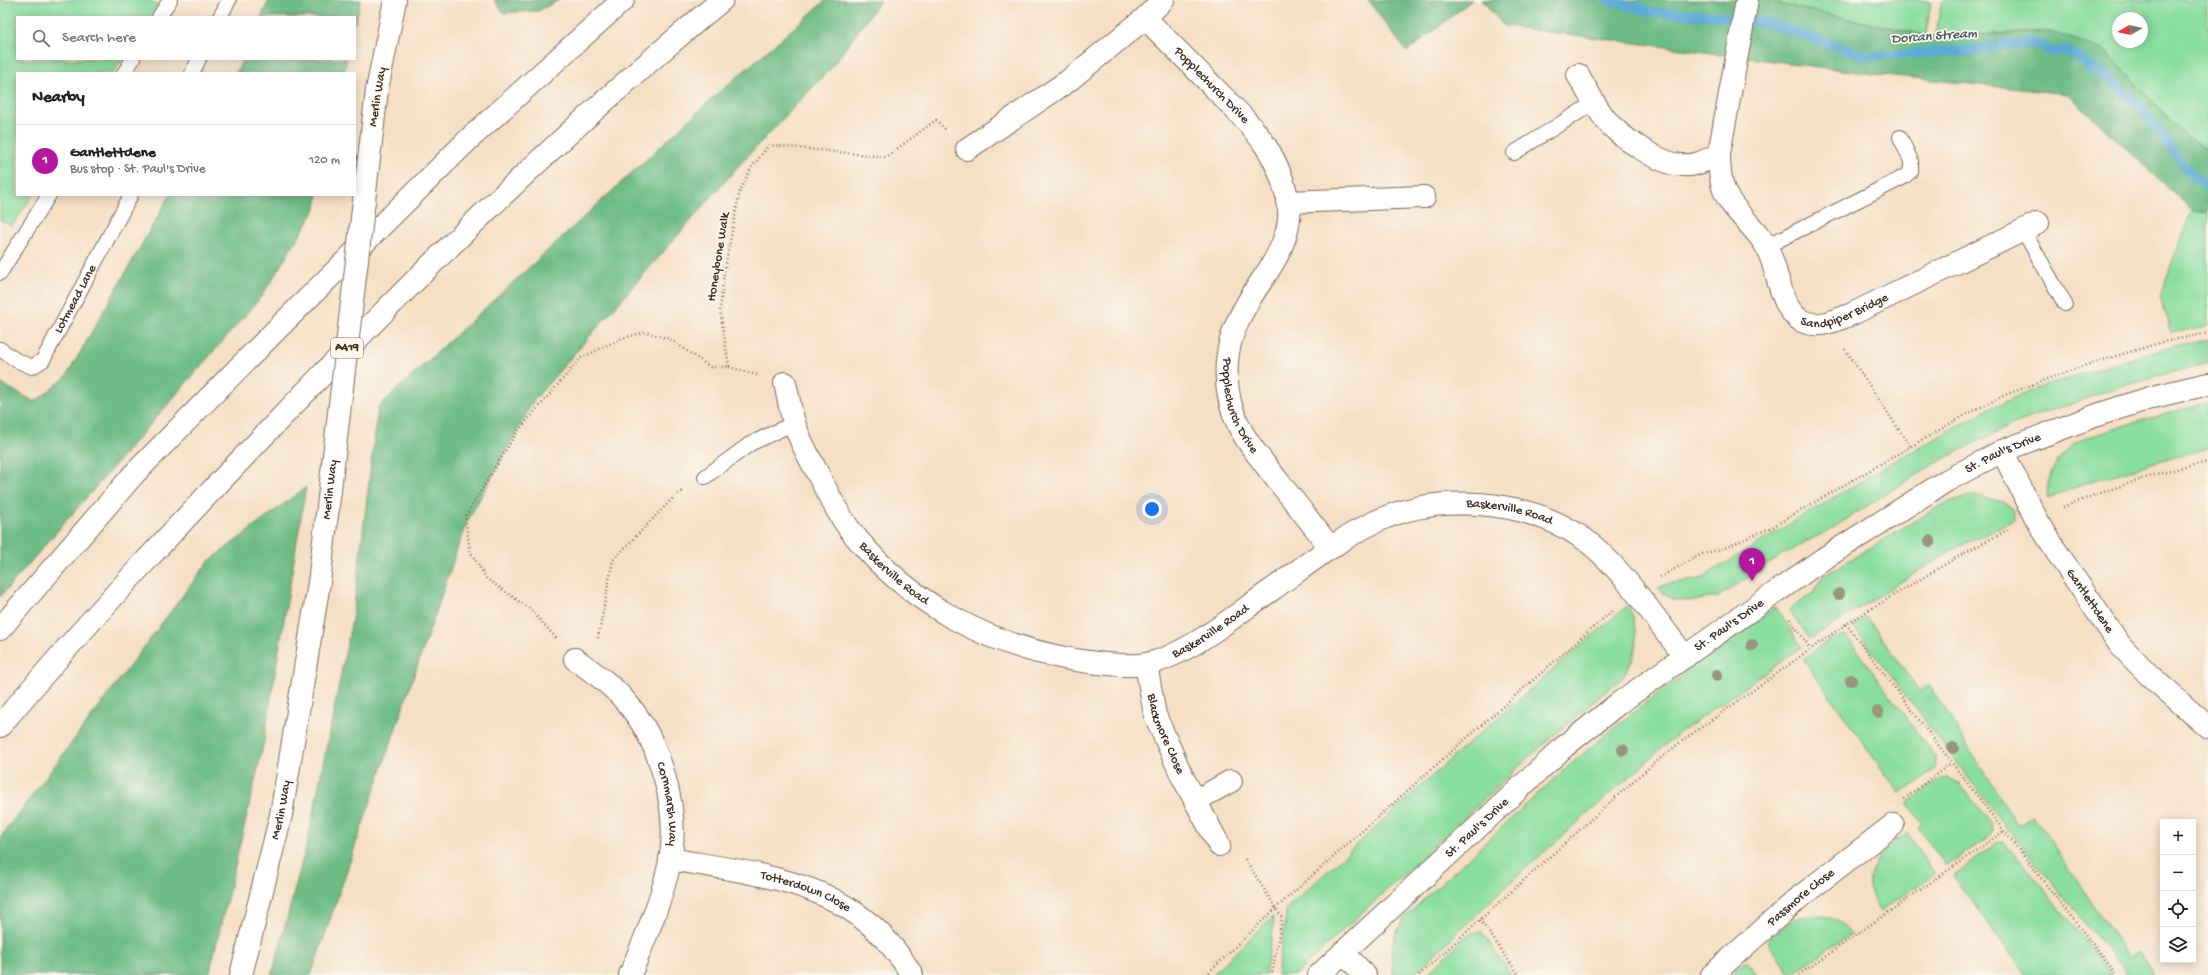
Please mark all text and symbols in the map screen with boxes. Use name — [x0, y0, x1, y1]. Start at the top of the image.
north arrow — [2112, 12, 2148, 48]
search box — [16, 16, 356, 60]
water label: Dorcan Stream — [1891, 26, 1978, 48]
icon: search — [30, 27, 52, 49]
text: Search here — [62, 29, 136, 47]
street label: Popplechurch Drive — [1170, 43, 1253, 127]
street label: Merlin Way — [366, 66, 390, 128]
text: Nearby — [32, 88, 85, 108]
text: Gantlettdene — [70, 144, 156, 162]
text: 1 — [42, 153, 48, 168]
text: 120 m — [309, 153, 340, 168]
text: Bus stop · St. Paul's Drive — [70, 162, 205, 177]
street label: Honeybone Walk — [705, 210, 734, 303]
street label: Lotmead Lane — [51, 262, 100, 336]
street label: Sandpiper Bridge — [1798, 290, 1891, 332]
road number: A419 — [331, 338, 363, 358]
street label: Popplechurch Drive — [1219, 356, 1262, 457]
street label: St. Paul's Drive — [1963, 429, 2043, 477]
street label: Merlin Way — [319, 458, 341, 520]
street label: Baskerville Road — [1465, 496, 1556, 529]
your location — [1142, 499, 1162, 519]
street label: Baskerville Road — [855, 538, 933, 609]
pin: 1 — [1739, 548, 1765, 581]
street label: Gantlettdene — [2063, 566, 2117, 636]
street label: St. Paul's Drive — [1692, 595, 1767, 655]
street label: Baskerville Road — [1169, 600, 1253, 662]
street label: Blackmore Close — [1144, 691, 1188, 777]
street label: Cornmarsh Way — [653, 760, 680, 847]
street label: Merlin Way — [268, 779, 294, 841]
street label: St. Paul's Drive — [1442, 794, 1512, 861]
map controls — [2160, 819, 2196, 963]
button: + — [2160, 819, 2196, 855]
button: − — [2160, 855, 2196, 891]
street label: Passmore Close — [1764, 865, 1838, 930]
street label: Totterdown Close — [758, 868, 854, 915]
button: locate — [2160, 891, 2196, 927]
button: layers — [2160, 927, 2196, 963]

